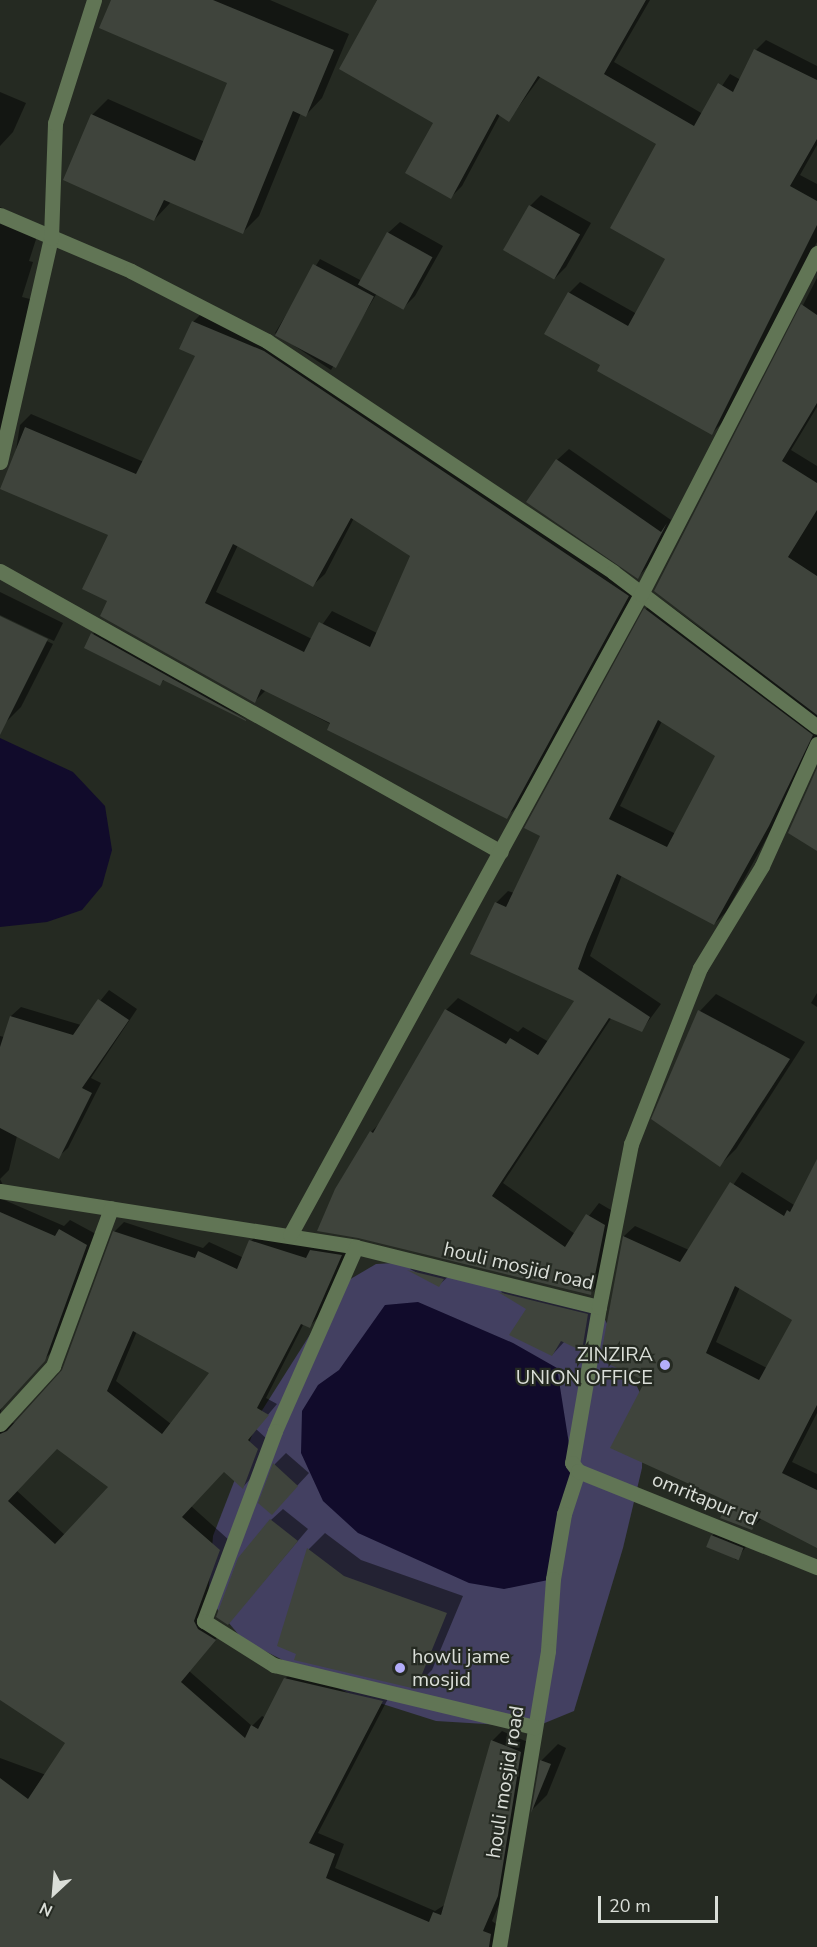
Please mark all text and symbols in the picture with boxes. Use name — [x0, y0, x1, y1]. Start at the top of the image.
street label: houli mosjid road — [441, 1237, 597, 1295]
place label: ZINZIRA UNION OFFICE — [516, 1342, 653, 1389]
marker: ZINZIRA UNION OFFICE — [658, 1358, 672, 1372]
street label: omritapur rd — [649, 1467, 761, 1531]
place label: howli jame mosjid — [412, 1644, 510, 1691]
marker: howli jame mosjid — [393, 1661, 407, 1675]
street label: houli mosjid road — [481, 1704, 529, 1860]
north arrow — [24, 1863, 84, 1923]
scale bar — [601, 1884, 721, 1922]
text: 20 m — [609, 1894, 651, 1918]
text: N — [36, 1897, 56, 1922]

